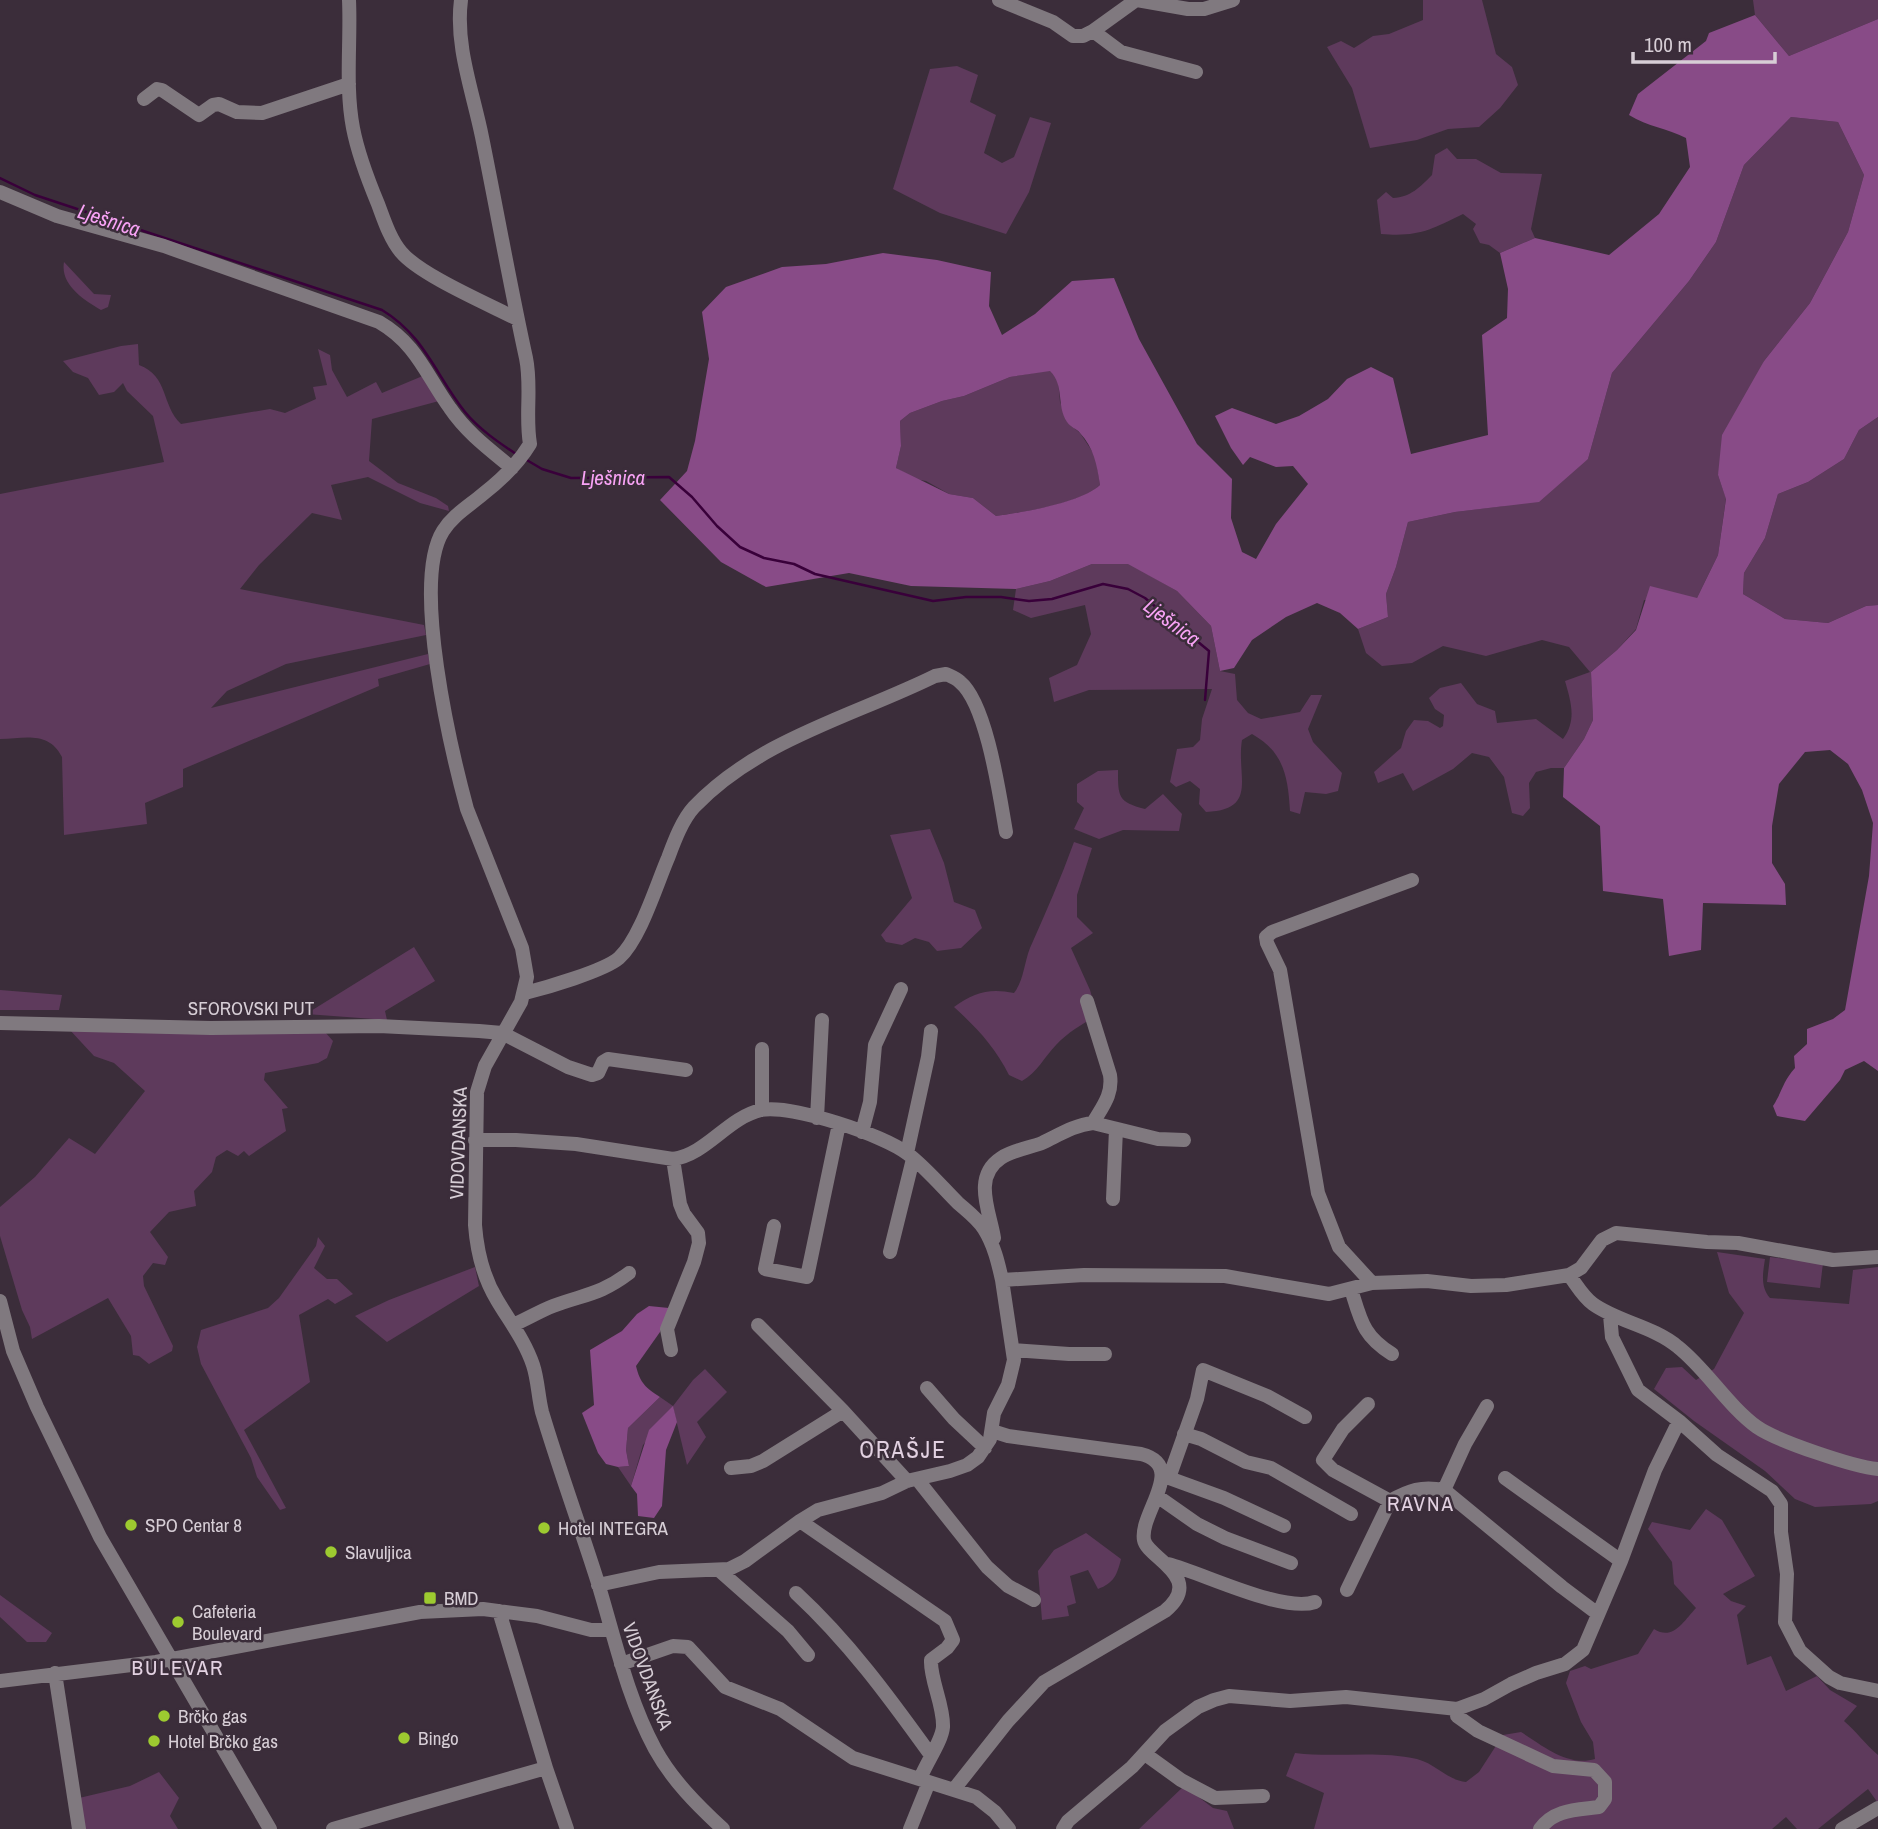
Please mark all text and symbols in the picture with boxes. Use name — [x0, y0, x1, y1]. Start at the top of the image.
scale bar — [1633, 21, 1775, 65]
text: 100 m — [1644, 30, 1692, 59]
water label: Lješnica — [74, 196, 144, 244]
water label: Lješnica — [581, 463, 645, 492]
water label: Lješnica — [1138, 591, 1206, 653]
street label: SFOROVSKI PUT — [188, 995, 315, 1021]
street label: VIDOVDANSKA — [443, 1086, 473, 1200]
district label: ORAŠJE — [859, 1434, 947, 1465]
district label: RAVNA — [1387, 1489, 1455, 1518]
place label: SPO Centar 8 — [145, 1512, 242, 1538]
place label: Hotel INTEGRA — [558, 1515, 669, 1541]
marker: SPO Centar 8 — [123, 1517, 139, 1533]
marker: Hotel INTEGRA — [536, 1520, 552, 1536]
place label: Slavuljica — [345, 1539, 412, 1565]
marker: Slavuljica — [323, 1544, 339, 1560]
place label: BMD — [444, 1585, 479, 1611]
marker: BMD — [422, 1590, 438, 1606]
place label: Cafeteria Boulevard — [192, 1598, 262, 1646]
marker: Cafeteria Boulevard — [170, 1614, 186, 1630]
street label: VIDOVDANSKA — [617, 1619, 680, 1734]
district label: BULEVAR — [131, 1653, 225, 1682]
place label: Brčko gas — [178, 1703, 247, 1729]
marker: Brčko gas — [156, 1708, 172, 1724]
place label: Bingo — [418, 1725, 459, 1751]
place label: Hotel Brčko gas — [168, 1728, 278, 1754]
marker: Bingo — [396, 1730, 412, 1746]
marker: Hotel Brčko gas — [146, 1733, 162, 1749]

